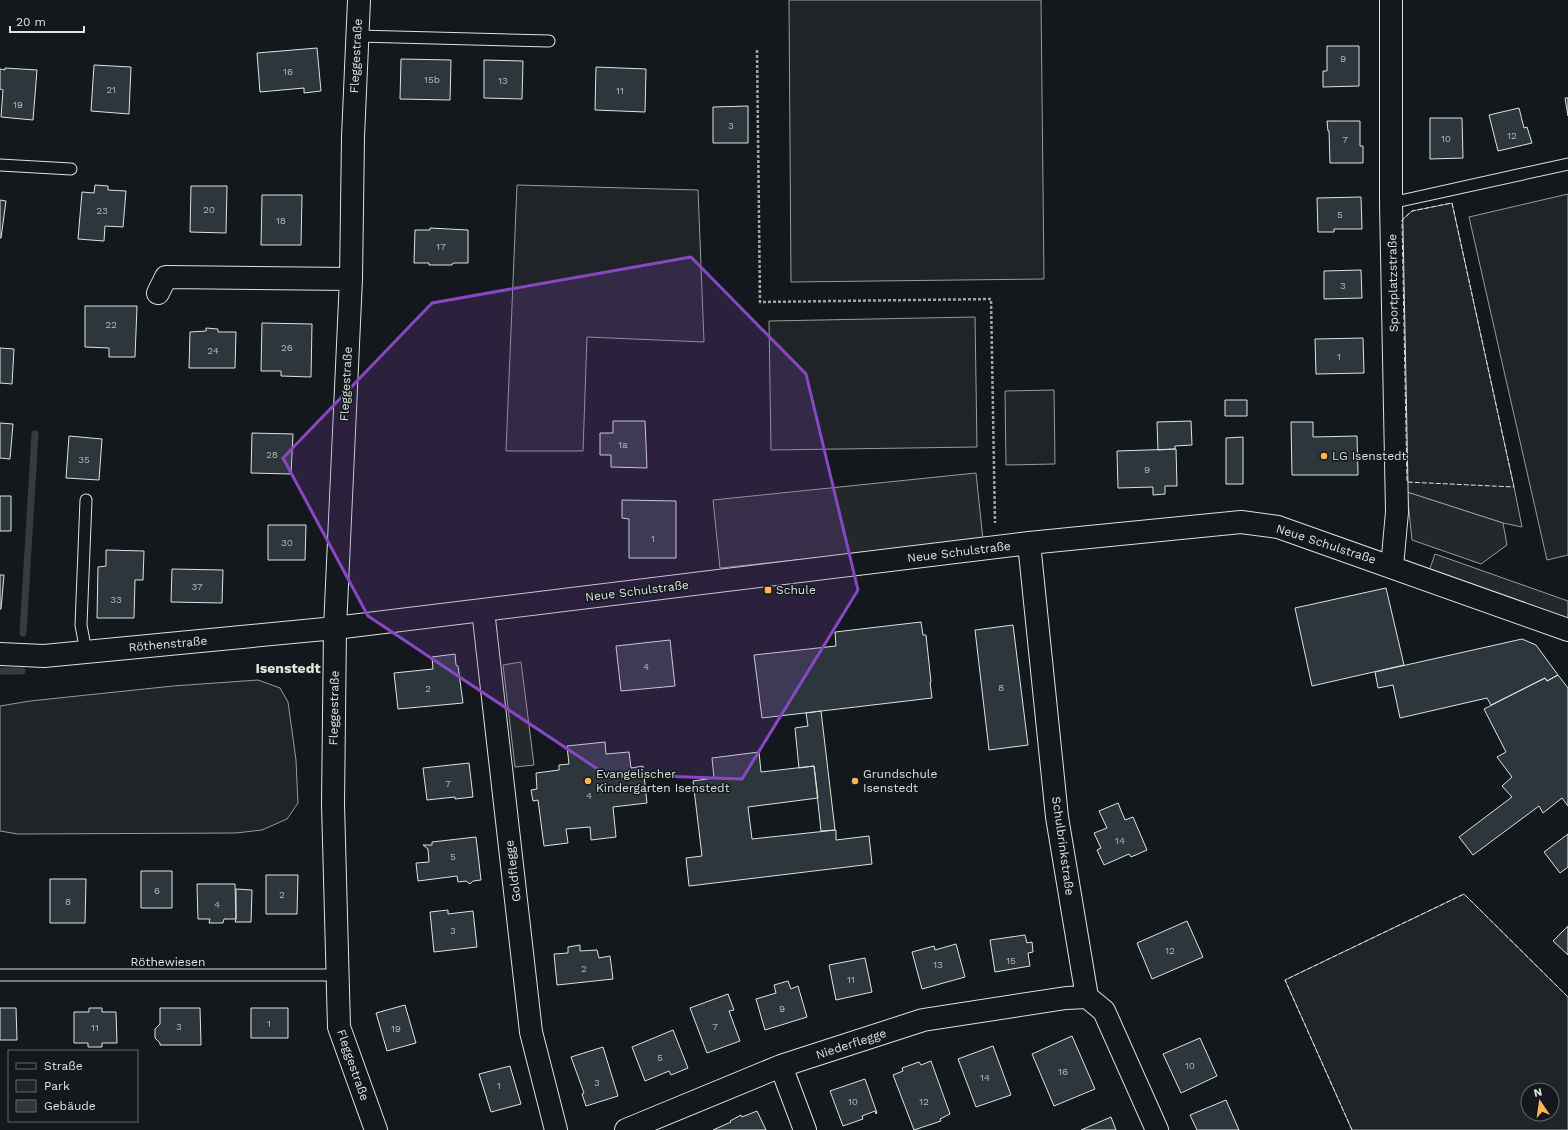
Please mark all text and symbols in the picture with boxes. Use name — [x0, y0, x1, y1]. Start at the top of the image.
scale bar — [10, 8, 84, 34]
text: 20 m — [16, 15, 46, 29]
street label: Fleggestraße — [347, 18, 365, 94]
house number: 9 — [1340, 53, 1346, 64]
house number: 16 — [283, 66, 293, 77]
house number: 15b — [424, 74, 440, 85]
house number: 13 — [498, 75, 508, 86]
house number: 21 — [106, 84, 116, 95]
house number: 11 — [616, 85, 624, 96]
house number: 19 — [13, 99, 23, 110]
house number: 3 — [728, 120, 734, 131]
house number: 12 — [1507, 130, 1517, 141]
house number: 10 — [1441, 133, 1451, 144]
house number: 7 — [1342, 134, 1348, 145]
house number: 20 — [203, 204, 215, 215]
house number: 23 — [96, 205, 108, 216]
house number: 5 — [1337, 209, 1343, 220]
house number: 18 — [276, 215, 286, 226]
street label: Sportplatzstraße — [1385, 234, 1401, 332]
house number: 17 — [436, 241, 446, 252]
house number: 3 — [1340, 280, 1346, 291]
house number: 22 — [105, 319, 117, 330]
house number: 26 — [281, 342, 293, 353]
house number: 24 — [207, 345, 219, 356]
street label: Fleggestraße — [337, 346, 355, 422]
house number: 1 — [1337, 351, 1341, 362]
house number: 1a — [618, 439, 628, 450]
house number: 28 — [266, 449, 278, 460]
place label: LG Isenstedt — [1332, 449, 1407, 463]
marker: LG Isenstedt — [1319, 451, 1329, 461]
house number: 35 — [78, 454, 90, 465]
house number: 9 — [1144, 464, 1150, 475]
street label: Neue Schulstraße — [1274, 521, 1378, 567]
house number: 1 — [651, 533, 655, 544]
house number: 30 — [281, 537, 293, 548]
street label: Neue Schulstraße — [906, 539, 1012, 565]
street label: Neue Schulstraße — [584, 578, 690, 604]
house number: 37 — [191, 581, 203, 592]
place label: Schule — [776, 583, 816, 597]
marker: Schule — [763, 585, 773, 595]
house number: 33 — [110, 594, 122, 605]
street label: Röthenstraße — [128, 634, 208, 654]
district label: Isenstedt — [255, 660, 321, 676]
house number: 4 — [643, 661, 649, 672]
street label: Fleggestraße — [326, 670, 342, 746]
house number: 8 — [998, 682, 1004, 693]
house number: 2 — [425, 683, 431, 694]
place label: Evangelischer Kindergarten Isenstedt — [596, 767, 730, 795]
place label: Grundschule Isenstedt — [863, 767, 937, 795]
marker: Evangelischer Kindergarten Isenstedt — [583, 776, 593, 786]
marker: Grundschule Isenstedt — [850, 776, 860, 786]
house number: 7 — [445, 778, 451, 789]
house number: 4 — [586, 790, 592, 801]
street label: Schulbrinkstraße — [1049, 796, 1077, 896]
house number: 14 — [1115, 835, 1125, 846]
street label: Goldflegge — [502, 839, 524, 903]
house number: 5 — [450, 851, 456, 862]
house number: 6 — [154, 885, 160, 896]
house number: 2 — [279, 889, 285, 900]
house number: 8 — [65, 896, 71, 907]
house number: 4 — [214, 899, 220, 910]
house number: 3 — [450, 925, 456, 936]
house number: 12 — [1165, 945, 1175, 956]
street label: Röthewiesen — [131, 955, 205, 969]
house number: 15 — [1006, 955, 1016, 966]
house number: 13 — [933, 959, 943, 970]
house number: 2 — [581, 963, 587, 974]
house number: 11 — [847, 974, 855, 985]
house number: 9 — [779, 1003, 785, 1014]
house number: 1 — [267, 1018, 271, 1029]
house number: 3 — [176, 1021, 182, 1032]
house number: 7 — [712, 1021, 718, 1032]
house number: 11 — [91, 1022, 99, 1033]
house number: 19 — [391, 1023, 401, 1034]
street label: Niederflegge — [814, 1026, 888, 1062]
street label: Fleggestraße — [334, 1027, 372, 1103]
legend — [8, 1050, 138, 1122]
house number: 5 — [657, 1052, 663, 1063]
text: Straße — [44, 1059, 83, 1073]
house number: 10 — [1185, 1060, 1195, 1071]
house number: 16 — [1058, 1066, 1068, 1077]
house number: 14 — [980, 1072, 990, 1083]
house number: 3 — [594, 1077, 600, 1088]
text: Park — [44, 1079, 70, 1093]
house number: 1 — [497, 1080, 501, 1091]
north arrow — [1520, 1082, 1560, 1122]
text: N — [1532, 1085, 1543, 1100]
house number: 10 — [848, 1096, 858, 1107]
house number: 12 — [919, 1096, 929, 1107]
text: Gebäude — [44, 1099, 96, 1113]

